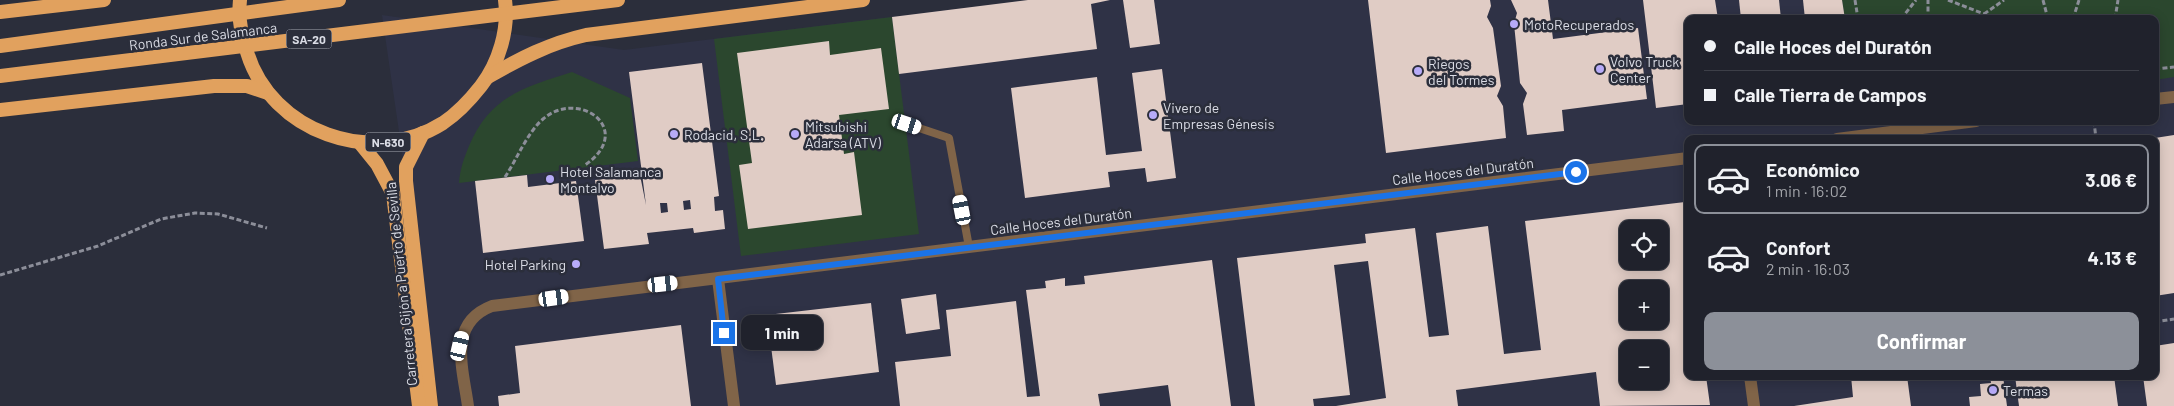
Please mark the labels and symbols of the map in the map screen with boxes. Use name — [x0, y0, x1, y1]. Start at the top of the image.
place label: MotoRecuperados — [1524, 16, 1634, 33]
street label: Ronda Sur de Salamanca — [128, 18, 278, 54]
marker: MotoRecuperados — [1508, 18, 1520, 30]
road number: SA-20 — [286, 30, 332, 48]
place label: Volvo Truck Center — [1610, 53, 1679, 86]
place label: Riegos del Tormes — [1428, 55, 1495, 88]
marker: Volvo Truck Center — [1594, 63, 1606, 75]
marker: Riegos del Tormes — [1412, 65, 1424, 77]
place label: Vivero de Empresas Génesis — [1163, 99, 1275, 132]
marker: Vivero de Empresas Génesis — [1147, 109, 1159, 121]
car — [890, 112, 923, 136]
place label: Mitsubishi Adarsa (ATV) — [805, 118, 881, 151]
place label: Rodacid, S.L. — [684, 126, 764, 143]
marker: Rodacid, S.L. — [668, 128, 680, 140]
marker: Mitsubishi Adarsa (ATV) — [789, 128, 801, 140]
road number: N-630 — [366, 132, 410, 152]
street label: Calle Hoces del Duratón — [1391, 154, 1535, 188]
route start — [1565, 161, 1587, 183]
place label: Hotel Salamanca Montalvo — [560, 163, 661, 196]
marker: Hotel Salamanca Montalvo — [544, 173, 556, 185]
street label: Carretera Gijón a Puerto de Sevilla — [382, 181, 420, 387]
car — [951, 194, 972, 226]
street label: Calle Hoces del Duratón — [989, 204, 1133, 238]
place label: Hotel Parking — [485, 256, 566, 273]
marker: Hotel Parking — [570, 258, 582, 270]
car — [647, 275, 678, 293]
car — [538, 288, 569, 308]
callout: 1 min — [742, 316, 824, 350]
route end — [713, 322, 735, 344]
car — [449, 330, 470, 362]
place label: Termas — [2003, 382, 2048, 399]
marker: Termas — [1987, 384, 1999, 396]

